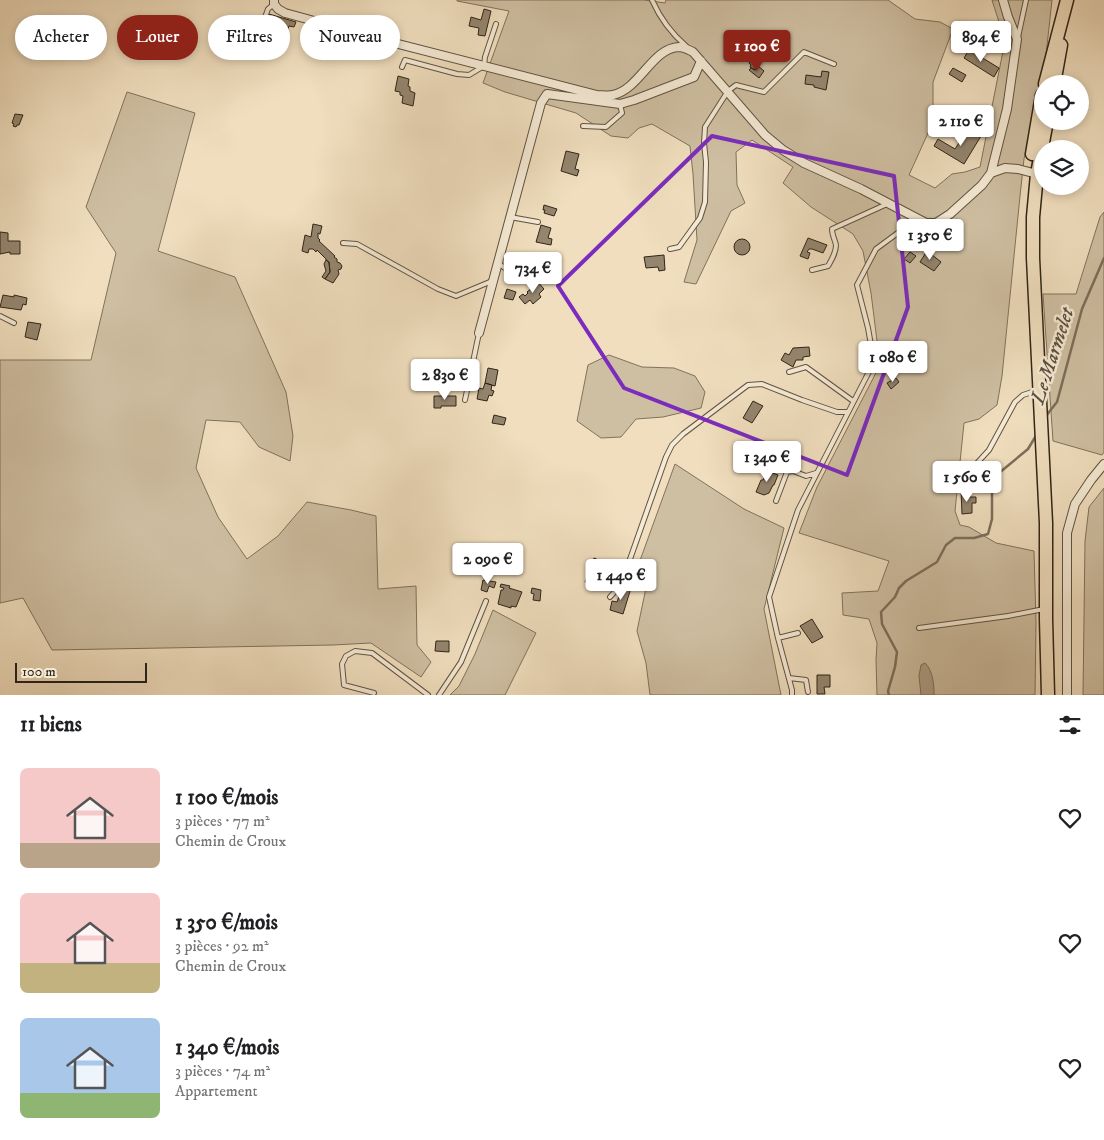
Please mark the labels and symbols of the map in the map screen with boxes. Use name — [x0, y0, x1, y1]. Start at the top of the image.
pin: 894 € — [946, 20, 1016, 63]
pin: 1 100 € — [711, 30, 803, 72]
pin: 2 110 € — [915, 104, 1007, 147]
pin: 1 350 € — [884, 218, 976, 261]
pin: 734 € — [498, 252, 568, 294]
water label: Le Marmelet — [1025, 303, 1081, 408]
pin: 1 080 € — [847, 340, 939, 383]
pin: 2 830 € — [399, 358, 491, 401]
pin: 1 340 € — [721, 440, 813, 483]
pin: 1 560 € — [921, 460, 1013, 503]
pin: 2 090 € — [442, 542, 534, 585]
pin: 1 440 € — [575, 558, 667, 601]
scale bar — [15, 660, 148, 683]

